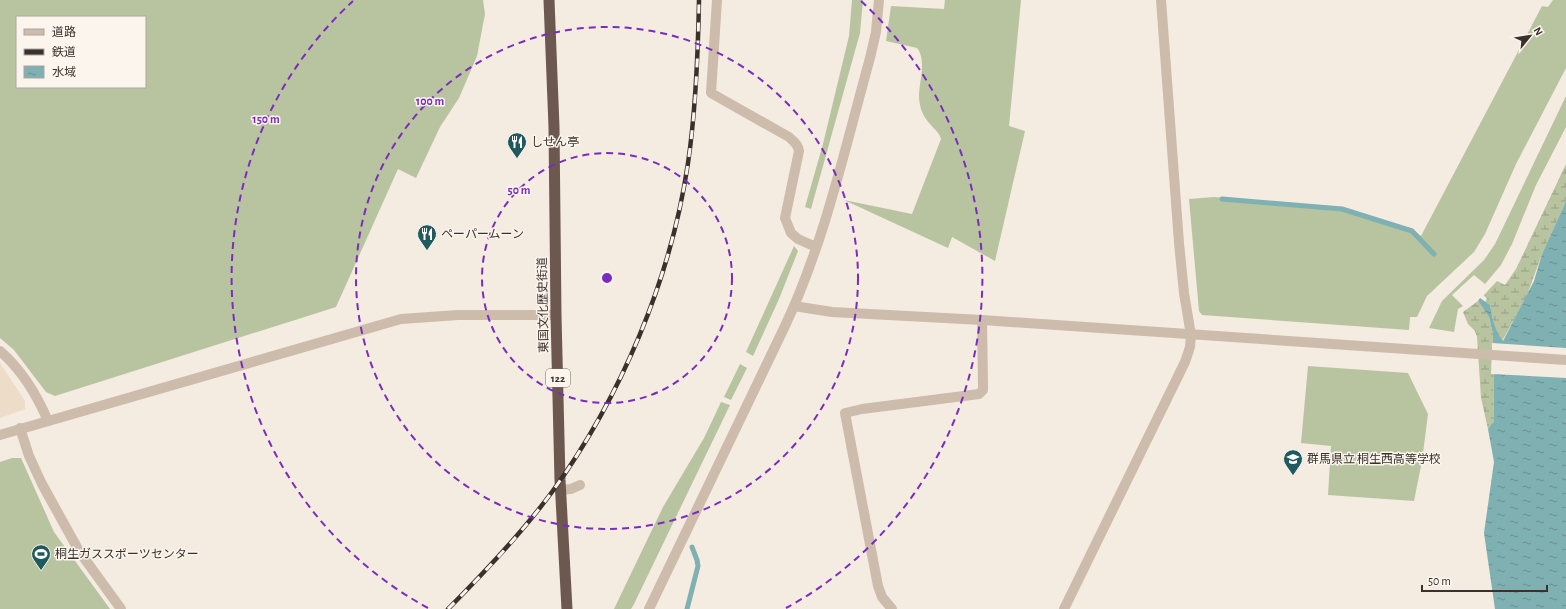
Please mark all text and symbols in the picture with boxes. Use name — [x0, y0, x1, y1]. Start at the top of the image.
legend — [16, 16, 146, 88]
north arrow — [1510, 16, 1550, 56]
text: 道路 — [52, 25, 76, 38]
text: N — [1532, 25, 1545, 37]
text: 鉄道 — [52, 45, 76, 58]
text: 水域 — [52, 66, 76, 78]
text: 100 m — [416, 95, 444, 107]
text: 150 m — [252, 113, 280, 125]
restaurant icon: しせん亭 — [506, 131, 528, 159]
place label: しせん亭 — [531, 135, 579, 148]
text: 50 m — [508, 184, 531, 196]
restaurant icon: ペーパームーン — [416, 223, 438, 251]
place label: ペーパームーン — [441, 228, 524, 240]
street label: 東国文化歴史街道 — [535, 257, 550, 353]
centre of rings — [600, 271, 614, 285]
road number: 122 — [546, 369, 570, 387]
school or university icon: 群馬県立 桐生西高等学校 — [1282, 448, 1304, 476]
place label: 群馬県立 桐生西高等学校 — [1307, 452, 1441, 465]
sports icon: 桐生ガススポーツセンター — [30, 543, 52, 571]
place label: 桐生ガススポーツセンター — [55, 547, 199, 560]
scale bar — [1422, 567, 1547, 593]
text: 50 m — [1428, 575, 1451, 587]

